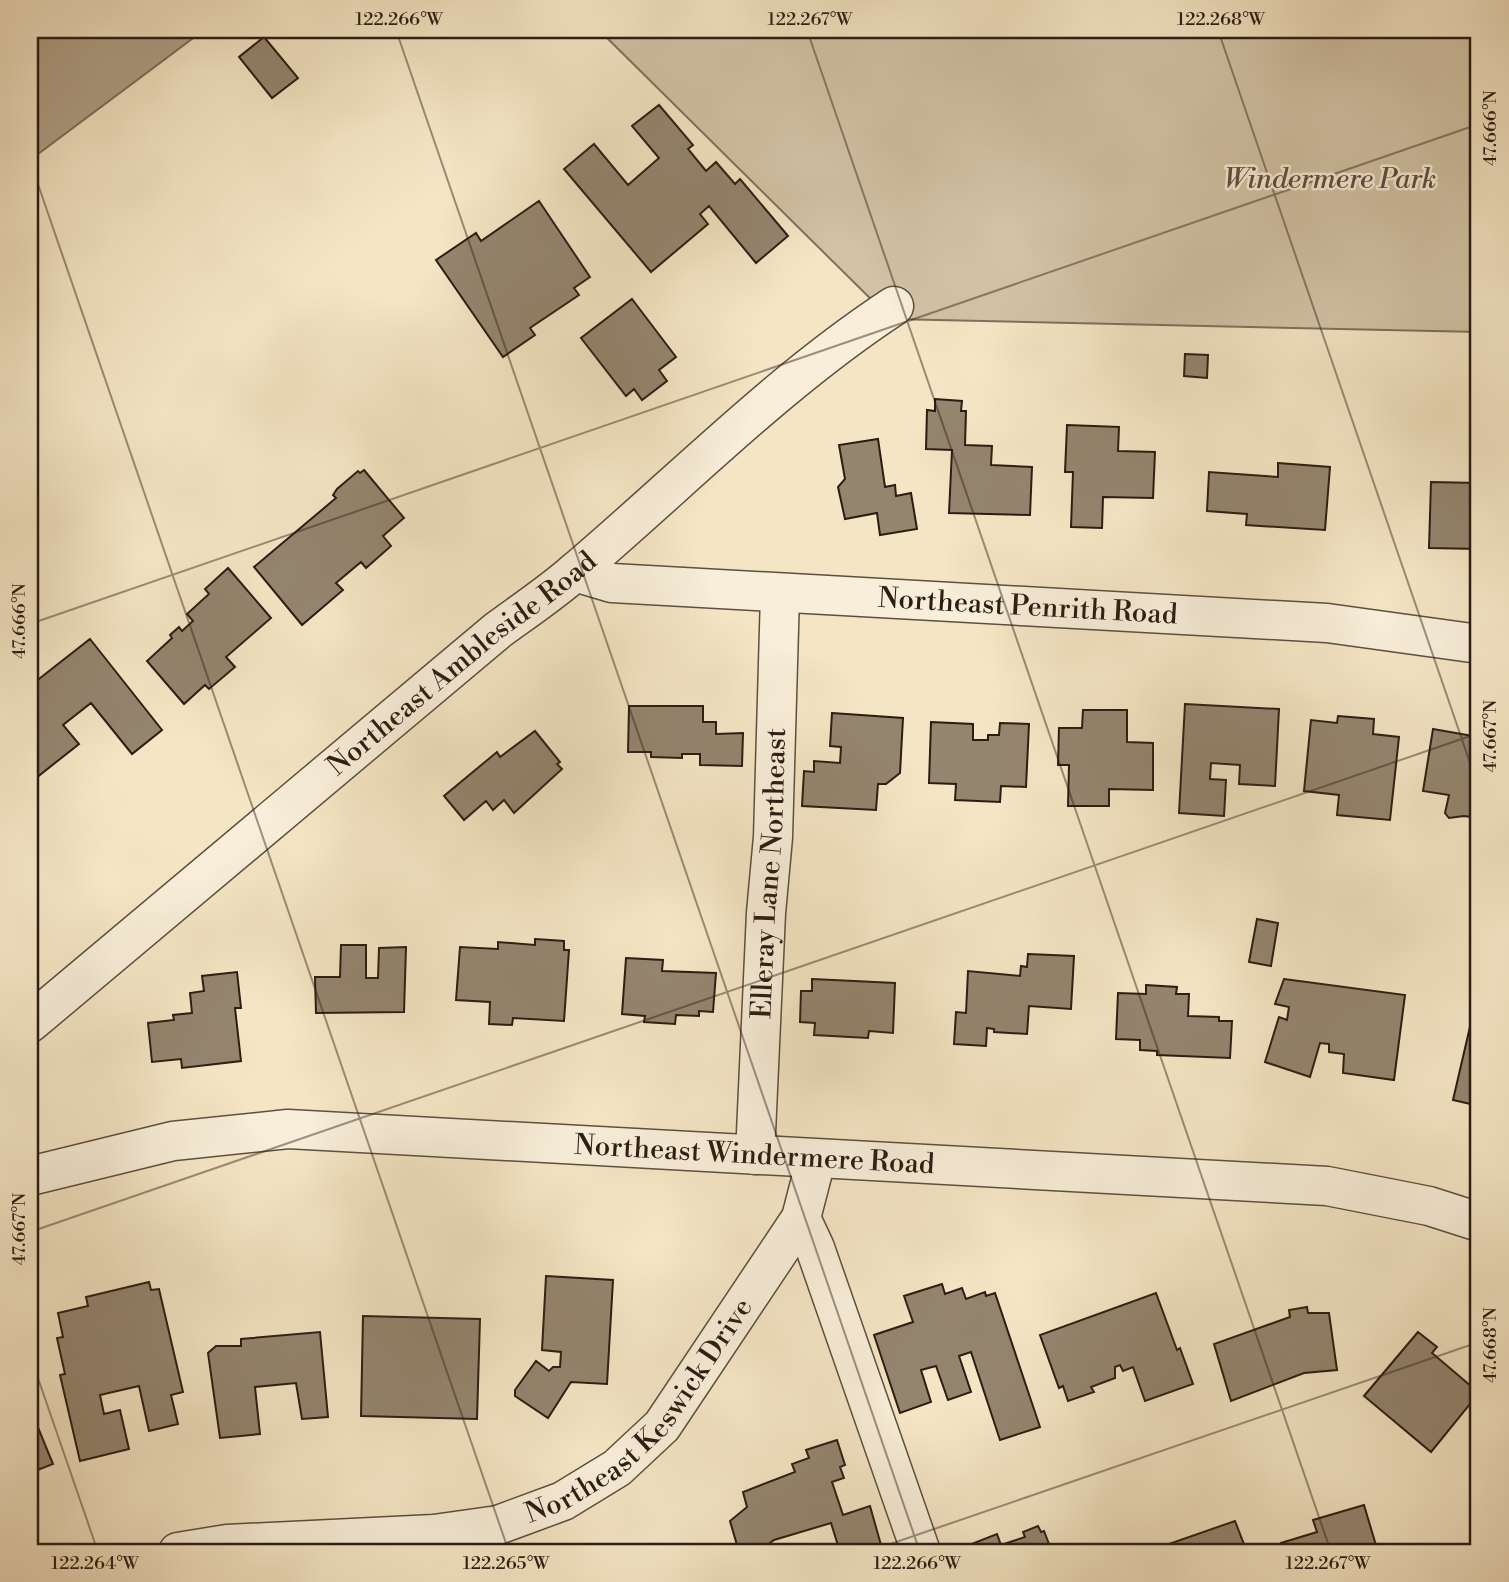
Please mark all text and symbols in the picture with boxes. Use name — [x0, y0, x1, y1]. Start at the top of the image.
text: 122.266°W — [355, 8, 443, 31]
text: 122.267°W — [768, 8, 853, 31]
text: 122.268°W — [1177, 8, 1266, 31]
text: 47.666°N — [1479, 90, 1502, 166]
park label: Windermere Park — [1224, 162, 1436, 197]
street label: Northeast Ambleside Road — [320, 544, 604, 783]
street label: Northeast Penrith Road — [877, 580, 1179, 632]
text: 47.666°N — [8, 583, 31, 659]
text: 47.667°N — [1479, 699, 1502, 772]
street label: Elleray Lane Northeast — [744, 727, 794, 1020]
street label: Northeast Windermere Road — [573, 1127, 936, 1182]
text: 47.667°N — [8, 1192, 31, 1265]
street label: Northeast Keswick Drive — [520, 1291, 760, 1531]
text: 47.668°N — [1479, 1307, 1502, 1383]
text: 122.264°W — [51, 1552, 140, 1575]
text: 122.265°W — [463, 1552, 550, 1575]
text: 122.266°W — [873, 1552, 961, 1575]
text: 122.267°W — [1286, 1552, 1371, 1575]

